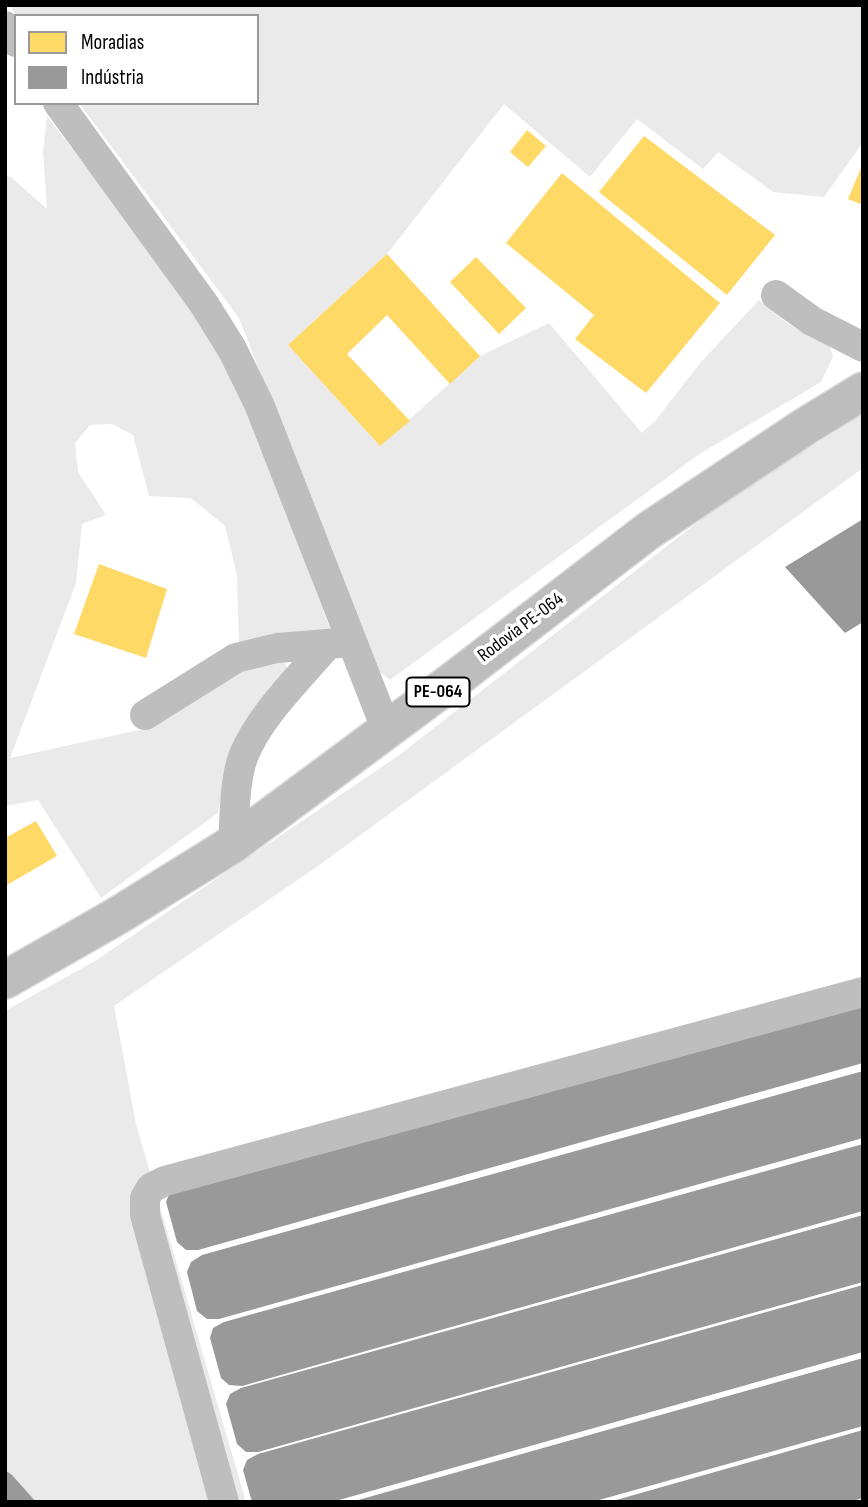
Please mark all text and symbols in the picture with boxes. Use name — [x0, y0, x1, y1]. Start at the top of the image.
legend — [14, 14, 259, 105]
text: Moradias — [81, 30, 144, 55]
text: Indústria — [81, 65, 144, 90]
street label: Rodovia PE-064 — [474, 588, 568, 668]
road number: PE-064 — [406, 678, 470, 706]

